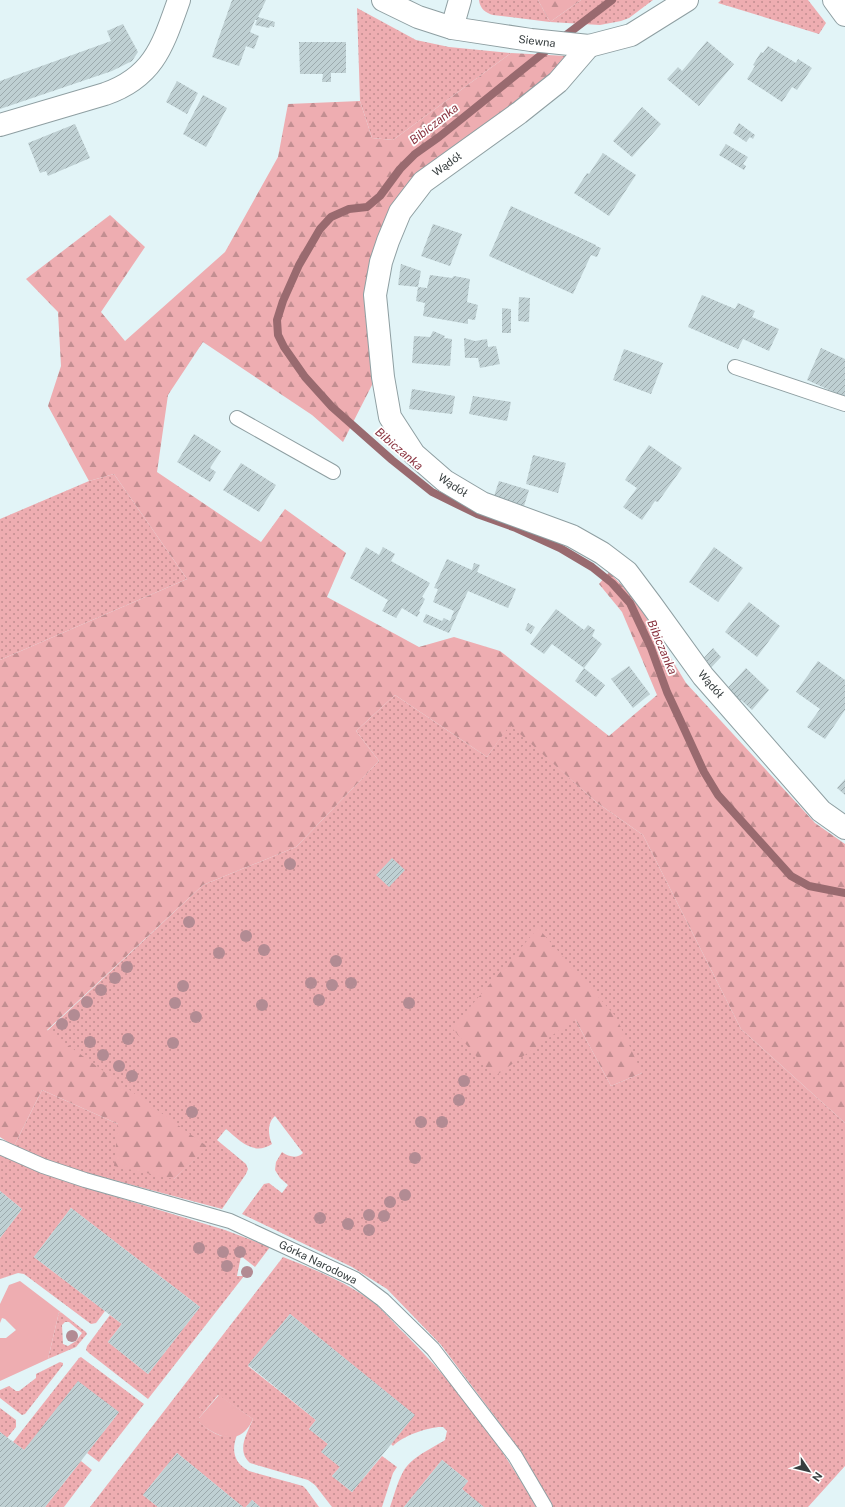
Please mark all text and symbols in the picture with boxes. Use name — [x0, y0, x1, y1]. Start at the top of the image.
street label: Siewna — [518, 33, 556, 49]
water label: Bibiczanka — [407, 101, 461, 147]
street label: Wądół — [430, 149, 464, 178]
water label: Bibiczanka — [372, 425, 426, 473]
street label: Wądół — [436, 471, 470, 499]
water label: Bibiczanka — [644, 617, 680, 677]
street label: Wądół — [696, 668, 726, 700]
street label: Górka Narodowa — [277, 1238, 359, 1286]
north arrow — [789, 1451, 829, 1491]
text: N — [810, 1470, 825, 1484]

